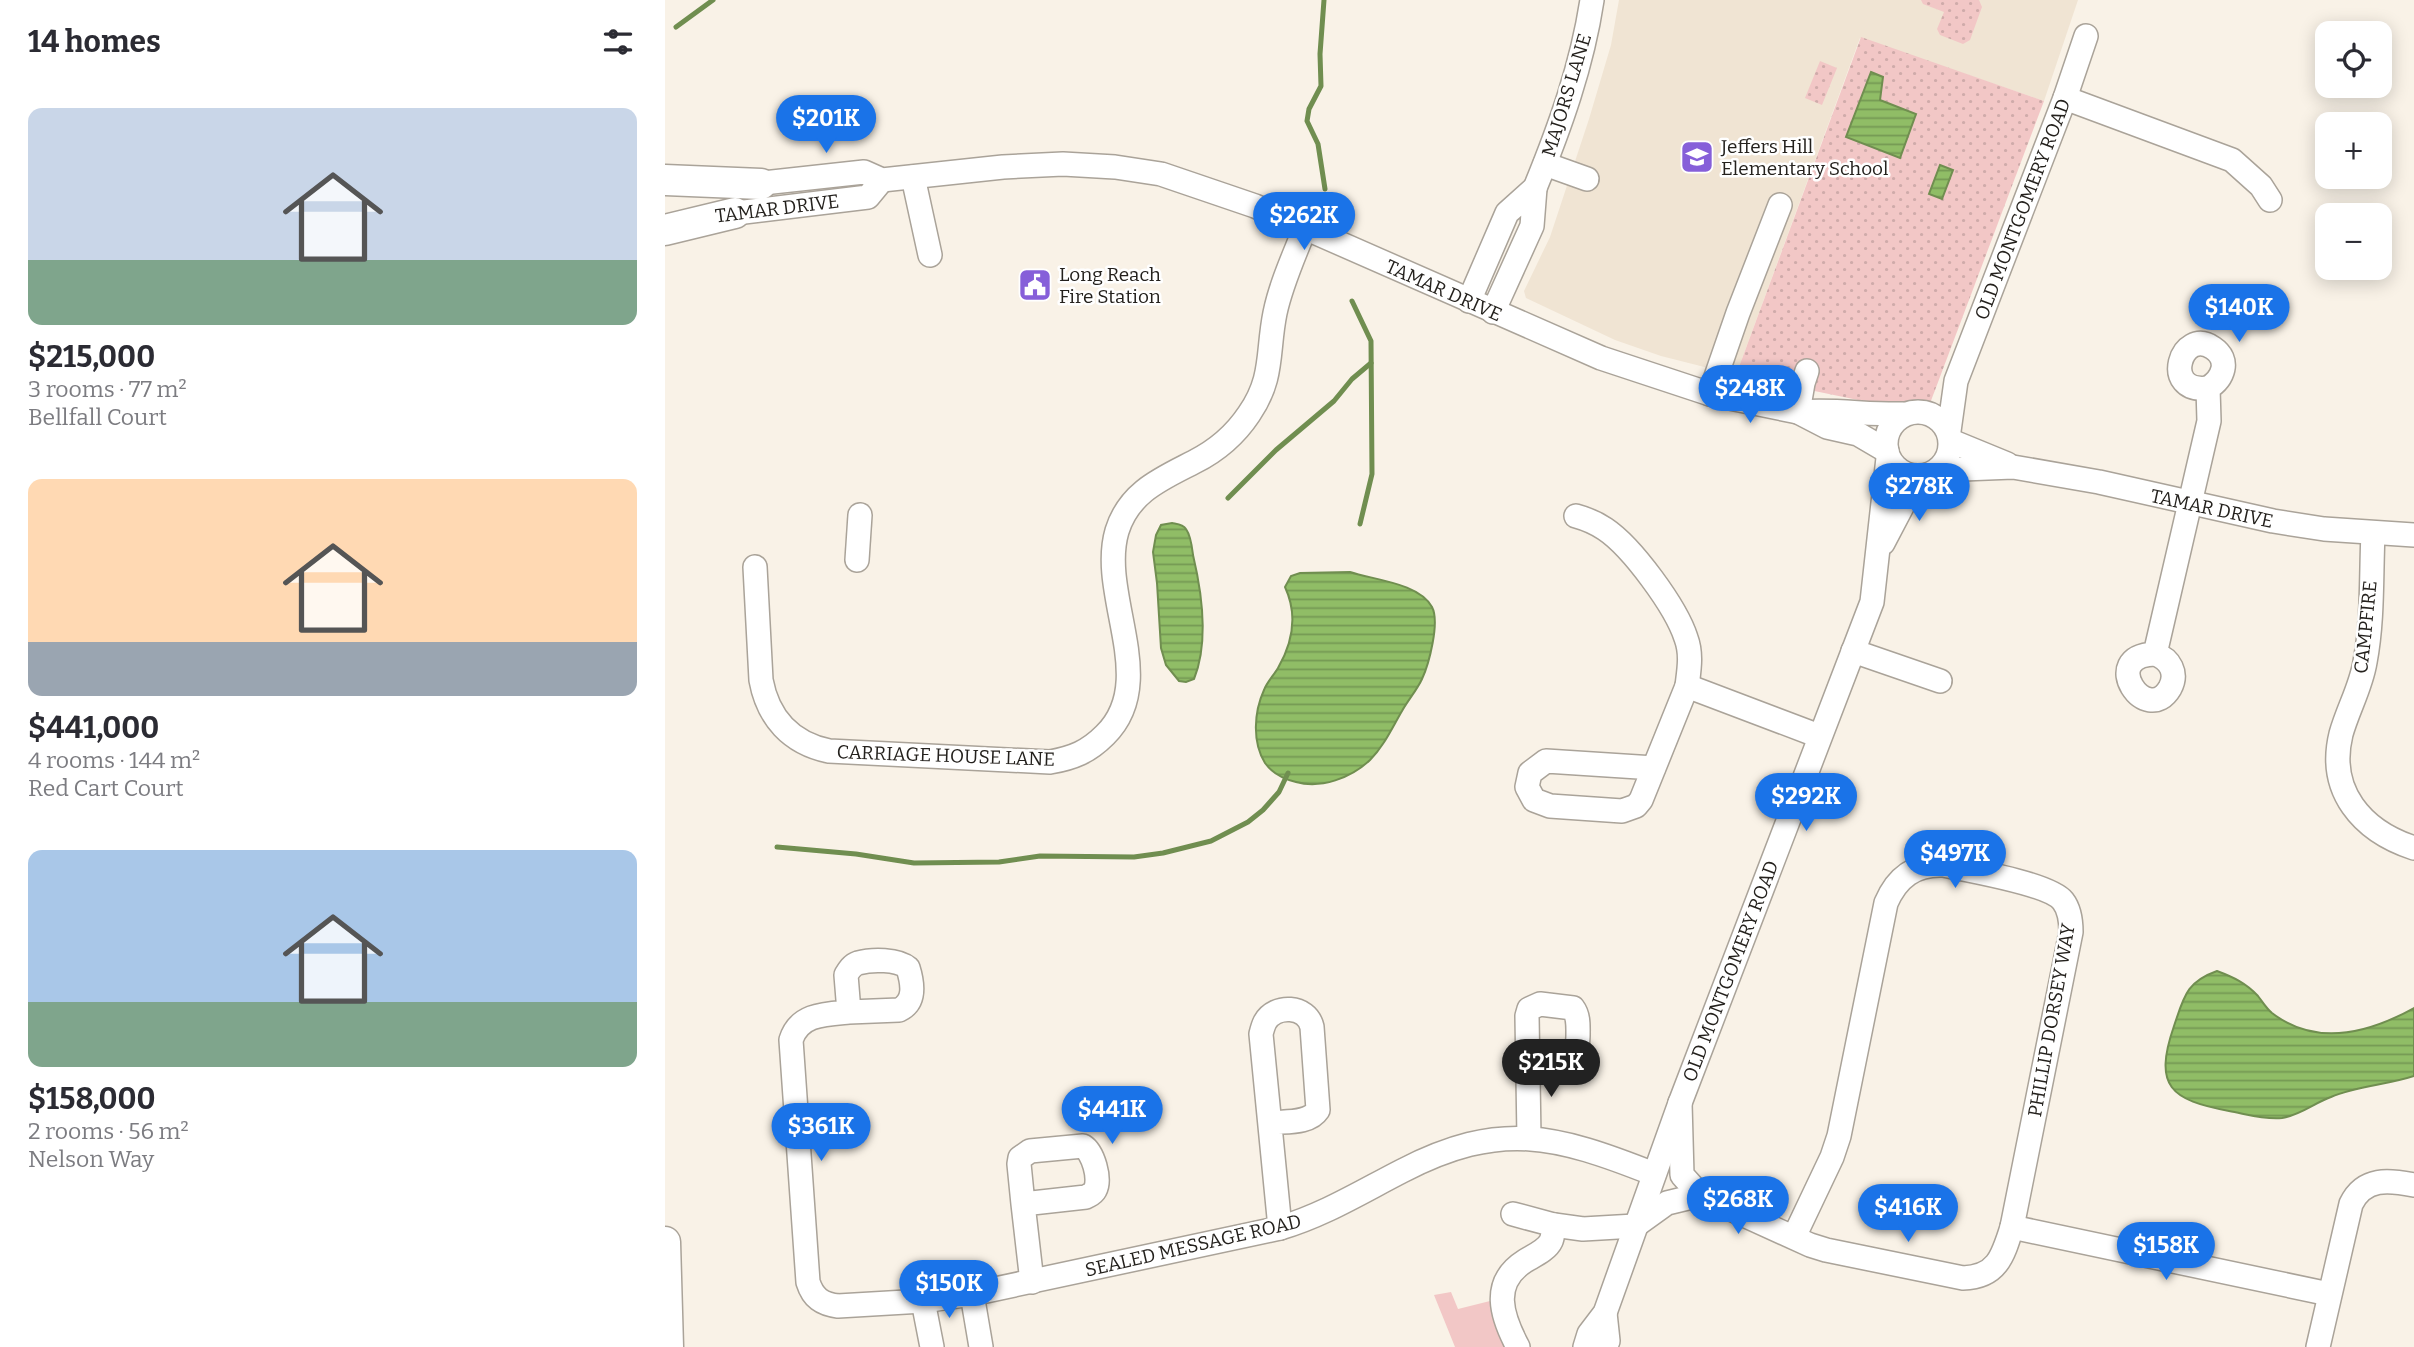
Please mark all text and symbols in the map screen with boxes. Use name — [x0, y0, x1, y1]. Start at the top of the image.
map controls — [2315, 21, 2392, 280]
button: locate — [2315, 21, 2392, 98]
icon: filters — [599, 23, 637, 61]
text: 14 homes — [28, 24, 161, 60]
street label: MAJORS LANE — [1537, 31, 1596, 160]
street label: OLD MONTGOMERY ROAD — [1970, 95, 2075, 323]
pin: $201K — [777, 96, 875, 155]
text: $201K — [792, 104, 860, 132]
button: + — [2315, 112, 2392, 189]
place label: Jeffers Hill Elementary School — [1720, 135, 1888, 180]
school or university icon: Jeffers Hill Elementary School — [1678, 138, 1716, 176]
icon: home — [270, 154, 396, 280]
street label: TAMAR DRIVE — [714, 189, 840, 228]
pin: $262K — [1255, 192, 1353, 252]
text: $262K — [1269, 201, 1339, 229]
button: − — [2315, 203, 2392, 280]
street label: TAMAR DRIVE — [1382, 255, 1506, 326]
place label: Long Reach Fire Station — [1059, 263, 1161, 308]
public building icon: Long Reach Fire Station — [1016, 266, 1054, 304]
pin: $140K — [2190, 284, 2288, 344]
text: $140K — [2205, 293, 2273, 321]
text: $215,000 — [28, 339, 155, 375]
pin: $248K — [1701, 366, 1799, 425]
text: $248K — [1715, 374, 1785, 402]
text: 3 rooms · 77 m² — [28, 375, 187, 403]
text: Bellfall Court — [28, 403, 167, 431]
pin: $278K — [1870, 463, 1968, 523]
text: $278K — [1885, 472, 1953, 500]
street label: TAMAR DRIVE — [2148, 484, 2275, 533]
icon: home — [270, 525, 396, 651]
street label: CAMPFIRE — [2349, 579, 2382, 675]
text: $441,000 — [28, 710, 159, 746]
street label: CARRIAGE HOUSE LANE — [836, 740, 1056, 771]
text: 4 rooms · 144 m² — [28, 746, 200, 774]
text: Red Cart Court — [28, 774, 184, 802]
pin: $292K — [1757, 774, 1855, 833]
text: $292K — [1771, 782, 1841, 810]
pin: $497K — [1906, 830, 2004, 890]
text: $497K — [1920, 839, 1990, 867]
street label: OLD MONTGOMERY ROAD — [1678, 857, 1783, 1085]
icon: home — [270, 896, 396, 1022]
street label: PHILLIP DORSEY WAY — [2023, 921, 2080, 1119]
pin: $215K — [1502, 1040, 1600, 1099]
text: $215K — [1518, 1048, 1584, 1076]
text: $158,000 — [28, 1081, 156, 1117]
pin: $441K — [1063, 1086, 1161, 1146]
text: $441K — [1078, 1095, 1146, 1123]
pin: $361K — [772, 1104, 870, 1163]
text: $361K — [788, 1112, 854, 1140]
text: 2 rooms · 56 m² — [28, 1117, 189, 1145]
text: Nelson Way — [28, 1145, 154, 1173]
pin: $268K — [1689, 1176, 1787, 1236]
pin: $416K — [1859, 1184, 1957, 1244]
text: $268K — [1703, 1185, 1773, 1213]
text: $416K — [1874, 1193, 1942, 1221]
street label: SEALED MESSAGE ROAD — [1083, 1209, 1303, 1282]
pin: $158K — [2117, 1222, 2215, 1282]
text: $158K — [2133, 1231, 2199, 1259]
pin: $150K — [900, 1260, 998, 1320]
text: $150K — [915, 1269, 983, 1297]

